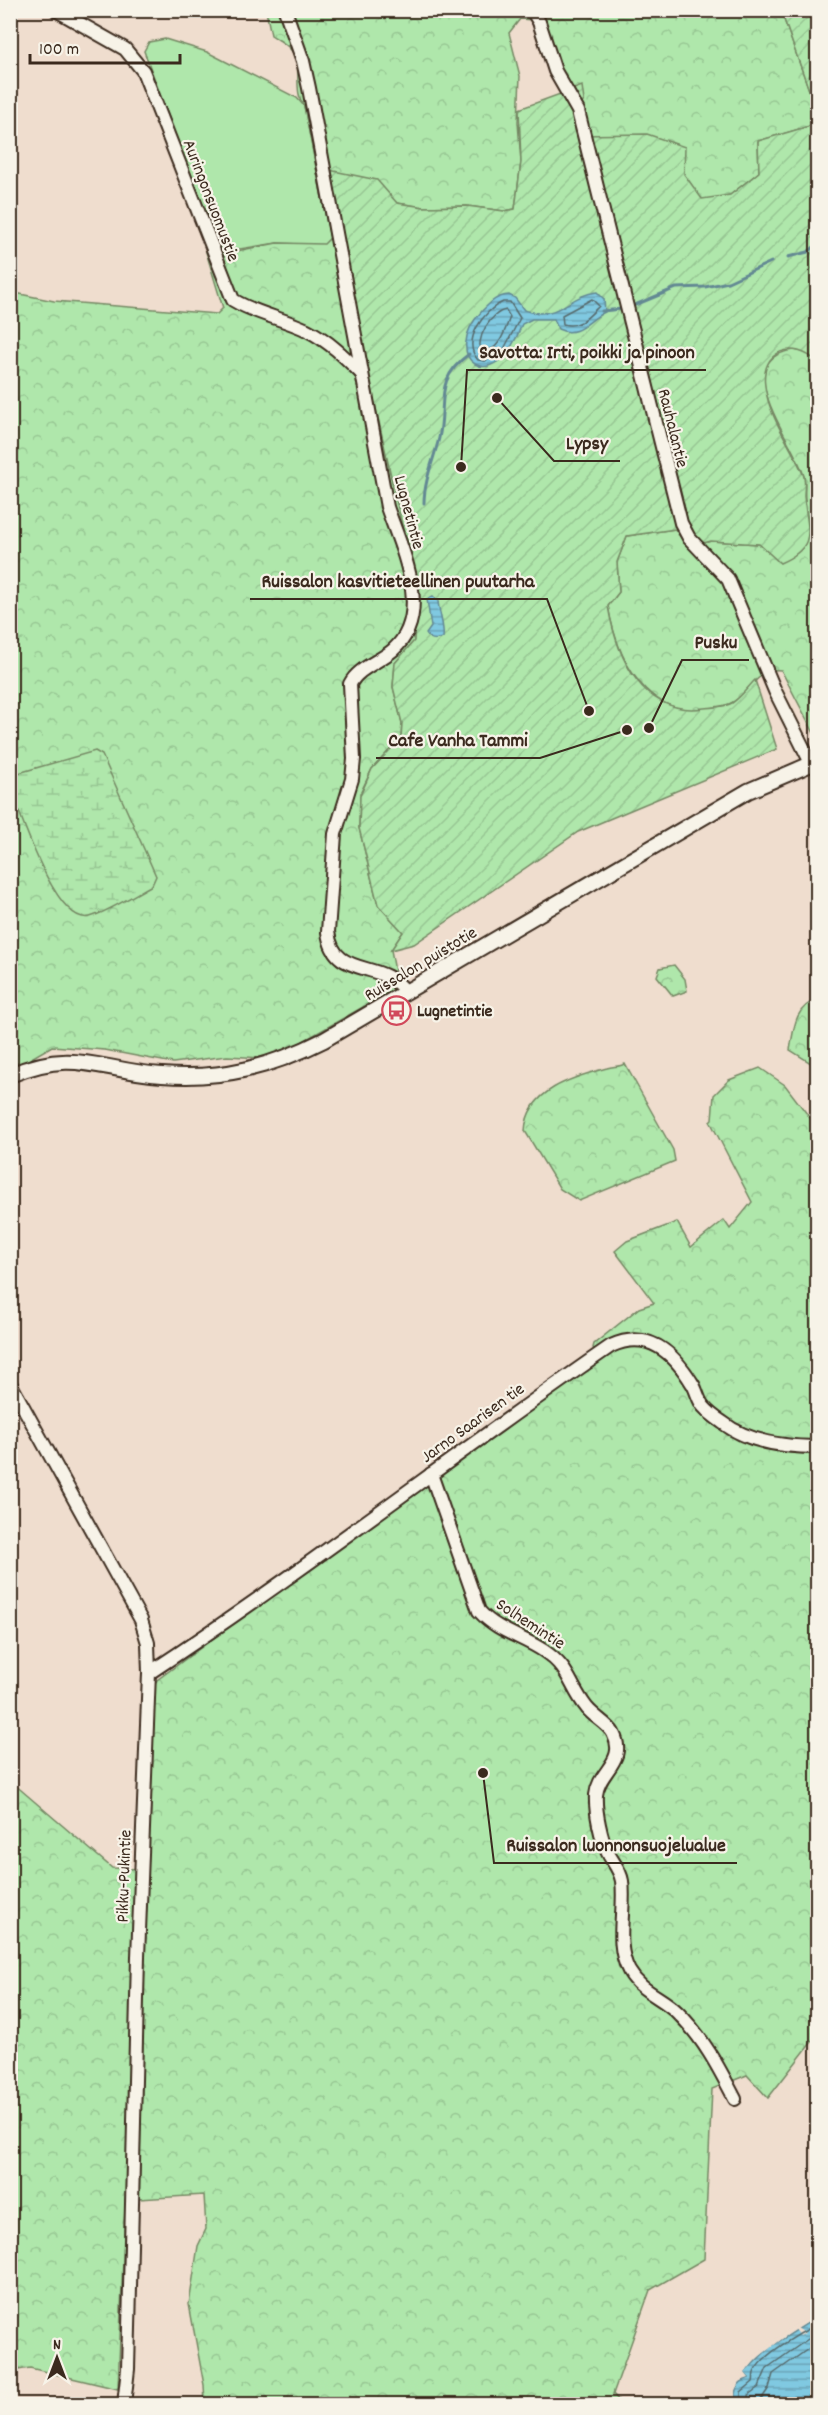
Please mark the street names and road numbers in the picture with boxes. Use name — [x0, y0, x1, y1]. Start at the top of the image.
street label: Auringonsuomustie — [175, 136, 244, 266]
street label: Rauhalantie — [650, 386, 693, 471]
street label: Lugnetintie — [386, 473, 429, 552]
street label: Ruissalon puistotie — [360, 922, 482, 1009]
street label: Jarno Saarisen tie — [416, 1378, 531, 1470]
street label: Solhemintie — [490, 1593, 569, 1657]
street label: Pikku-Pukintie — [111, 1829, 140, 1923]

